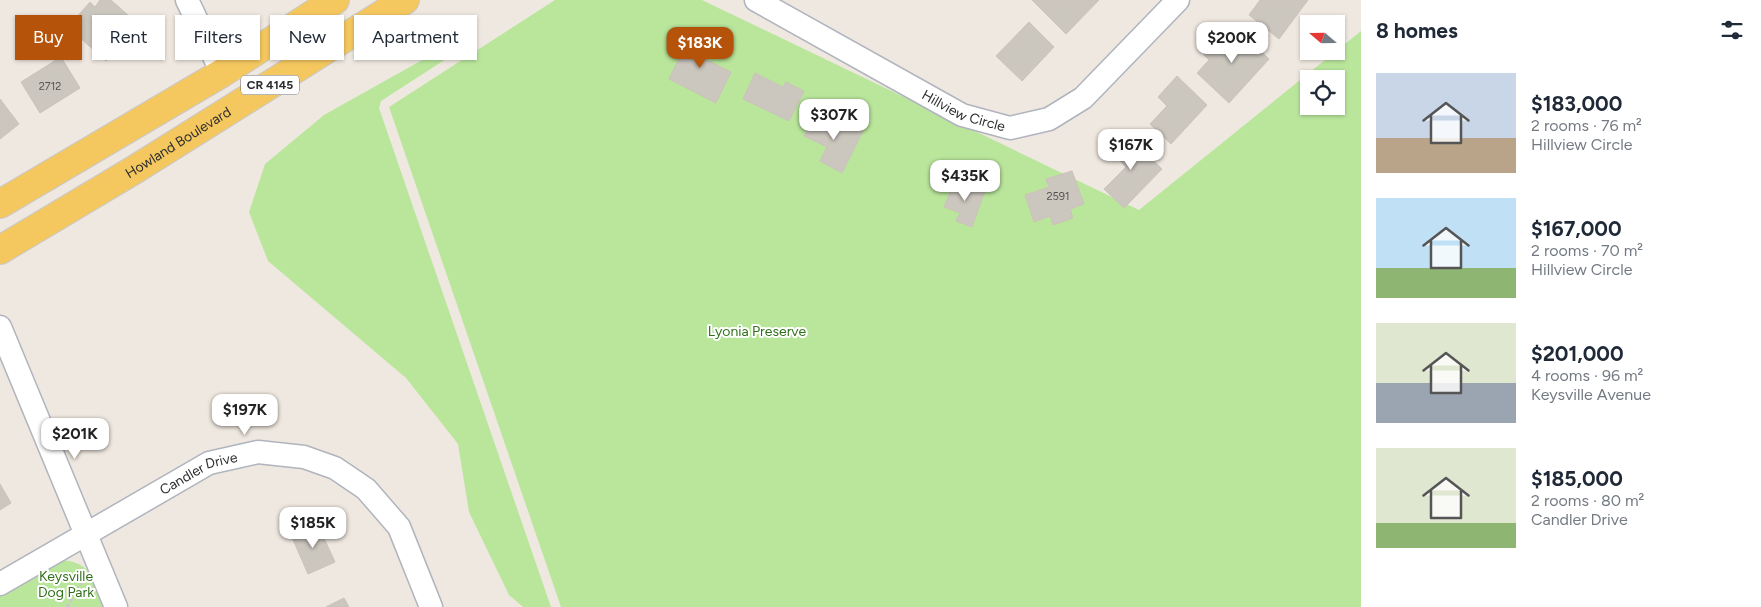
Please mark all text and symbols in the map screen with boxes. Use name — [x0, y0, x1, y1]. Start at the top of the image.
chip: Buy — [15, 15, 82, 60]
chip: Rent — [92, 15, 165, 60]
chip: Filters — [175, 15, 260, 60]
chip: New — [270, 15, 344, 60]
chip: Apartment — [354, 15, 477, 60]
north arrow — [1300, 15, 1345, 60]
map controls — [1300, 15, 1345, 115]
icon: filters — [1718, 16, 1746, 44]
text: 8 homes — [1376, 18, 1458, 43]
pin: $200K — [1197, 22, 1267, 64]
pin: $183K — [665, 27, 735, 69]
text: $200K — [1207, 28, 1257, 47]
text: $183K — [678, 33, 722, 52]
button: locate — [1300, 70, 1345, 115]
road number: CR 4145 — [241, 76, 299, 94]
house number: 2712 — [39, 80, 61, 93]
street label: Hillview Circle — [919, 86, 1007, 135]
text: $183,000 — [1531, 91, 1622, 116]
icon: home — [1416, 93, 1476, 153]
pin: $307K — [799, 98, 869, 141]
street label: Howland Boulevard — [122, 103, 234, 182]
text: $307K — [810, 105, 858, 124]
text: 2 rooms · 76 m² — [1531, 116, 1642, 135]
pin: $167K — [1096, 128, 1166, 171]
text: $167K — [1109, 135, 1153, 154]
text: Hillview Circle — [1531, 135, 1632, 154]
pin: $435K — [930, 160, 1000, 202]
text: $435K — [941, 166, 989, 185]
house number: 2591 — [1046, 190, 1070, 203]
text: $167,000 — [1531, 216, 1622, 241]
icon: home — [1416, 218, 1476, 278]
text: 2 rooms · 70 m² — [1531, 241, 1643, 260]
text: Hillview Circle — [1531, 260, 1632, 279]
park label: Lyonia Preserve — [708, 323, 806, 340]
text: $201,000 — [1531, 341, 1623, 366]
icon: home — [1416, 343, 1476, 403]
text: 4 rooms · 96 m² — [1531, 366, 1643, 385]
text: Keysville Avenue — [1531, 385, 1651, 404]
pin: $197K — [210, 394, 280, 436]
text: $197K — [223, 400, 267, 419]
pin: $201K — [40, 418, 110, 460]
text: $201K — [52, 424, 98, 443]
street label: Candler Drive — [156, 448, 239, 498]
text: $185,000 — [1531, 466, 1623, 491]
icon: home — [1416, 468, 1476, 528]
text: 2 rooms · 80 m² — [1531, 491, 1644, 510]
pin: $185K — [278, 506, 348, 549]
text: Candler Drive — [1531, 510, 1628, 529]
text: $185K — [290, 513, 336, 532]
park label: Keysville Dog Park — [38, 568, 94, 601]

